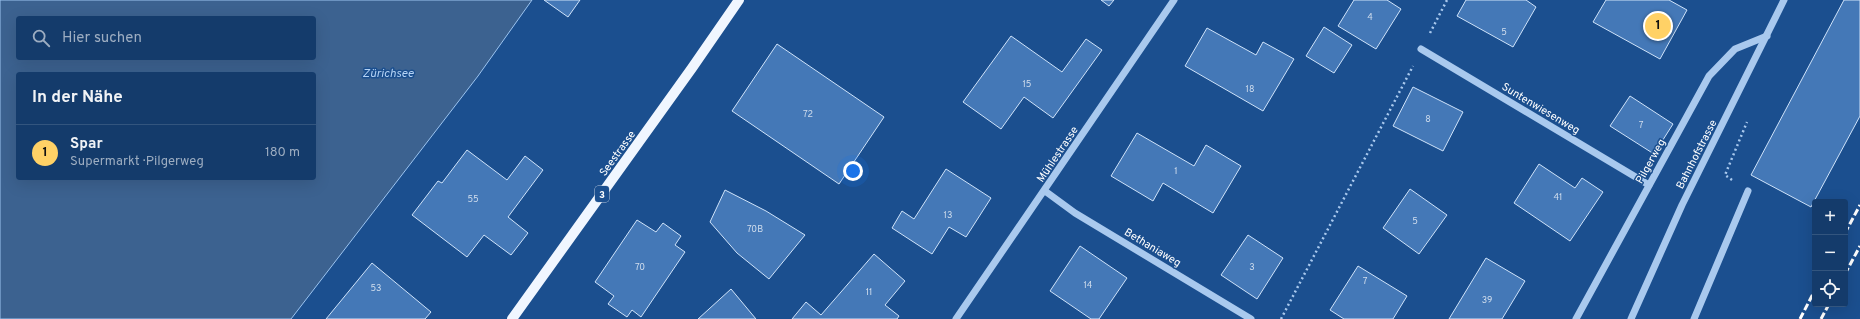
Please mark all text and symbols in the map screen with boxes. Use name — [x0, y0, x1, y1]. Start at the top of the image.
pin: 1 — [1645, 11, 1671, 41]
house number: 4 — [1367, 12, 1373, 23]
search box — [16, 16, 316, 60]
icon: search — [30, 27, 52, 49]
house number: 5 — [1501, 27, 1507, 38]
text: Hier suchen — [62, 29, 142, 48]
water label: Zürichsee — [362, 66, 415, 82]
house number: 15 — [1023, 79, 1031, 90]
street label: Suntenwiesenweg — [1499, 80, 1582, 138]
house number: 18 — [1246, 84, 1254, 95]
text: In der Nähe — [32, 87, 123, 109]
house number: 72 — [803, 109, 813, 120]
house number: 8 — [1425, 114, 1431, 125]
street label: Bahnhofstrasse — [1673, 117, 1720, 192]
house number: 7 — [1639, 120, 1644, 131]
street label: Mühlestrasse — [1034, 124, 1082, 185]
street label: Seestrasse — [597, 128, 639, 179]
text: Spar — [70, 135, 103, 154]
street label: Pilgerweg — [1633, 137, 1669, 186]
text: 1 — [42, 145, 48, 161]
text: 180 m — [265, 145, 300, 161]
text: Supermarkt · Pilgerweg — [70, 154, 204, 170]
your location — [843, 161, 863, 181]
house number: 1 — [1174, 166, 1178, 177]
road number: 3 — [595, 186, 609, 202]
house number: 41 — [1554, 192, 1562, 203]
house number: 55 — [467, 194, 479, 205]
map controls — [1812, 199, 1848, 307]
button: + — [1812, 199, 1848, 235]
house number: 13 — [944, 210, 952, 221]
house number: 5 — [1412, 216, 1418, 227]
house number: 70B — [747, 224, 763, 235]
street label: Bethaniaweg — [1121, 225, 1184, 270]
button: − — [1812, 235, 1848, 271]
house number: 70 — [635, 262, 645, 273]
house number: 3 — [1249, 262, 1255, 273]
button: locate — [1812, 271, 1848, 307]
house number: 7 — [1363, 276, 1368, 287]
house number: 14 — [1084, 280, 1093, 291]
house number: 53 — [370, 283, 382, 294]
house number: 11 — [866, 287, 872, 298]
house number: 39 — [1482, 295, 1492, 306]

